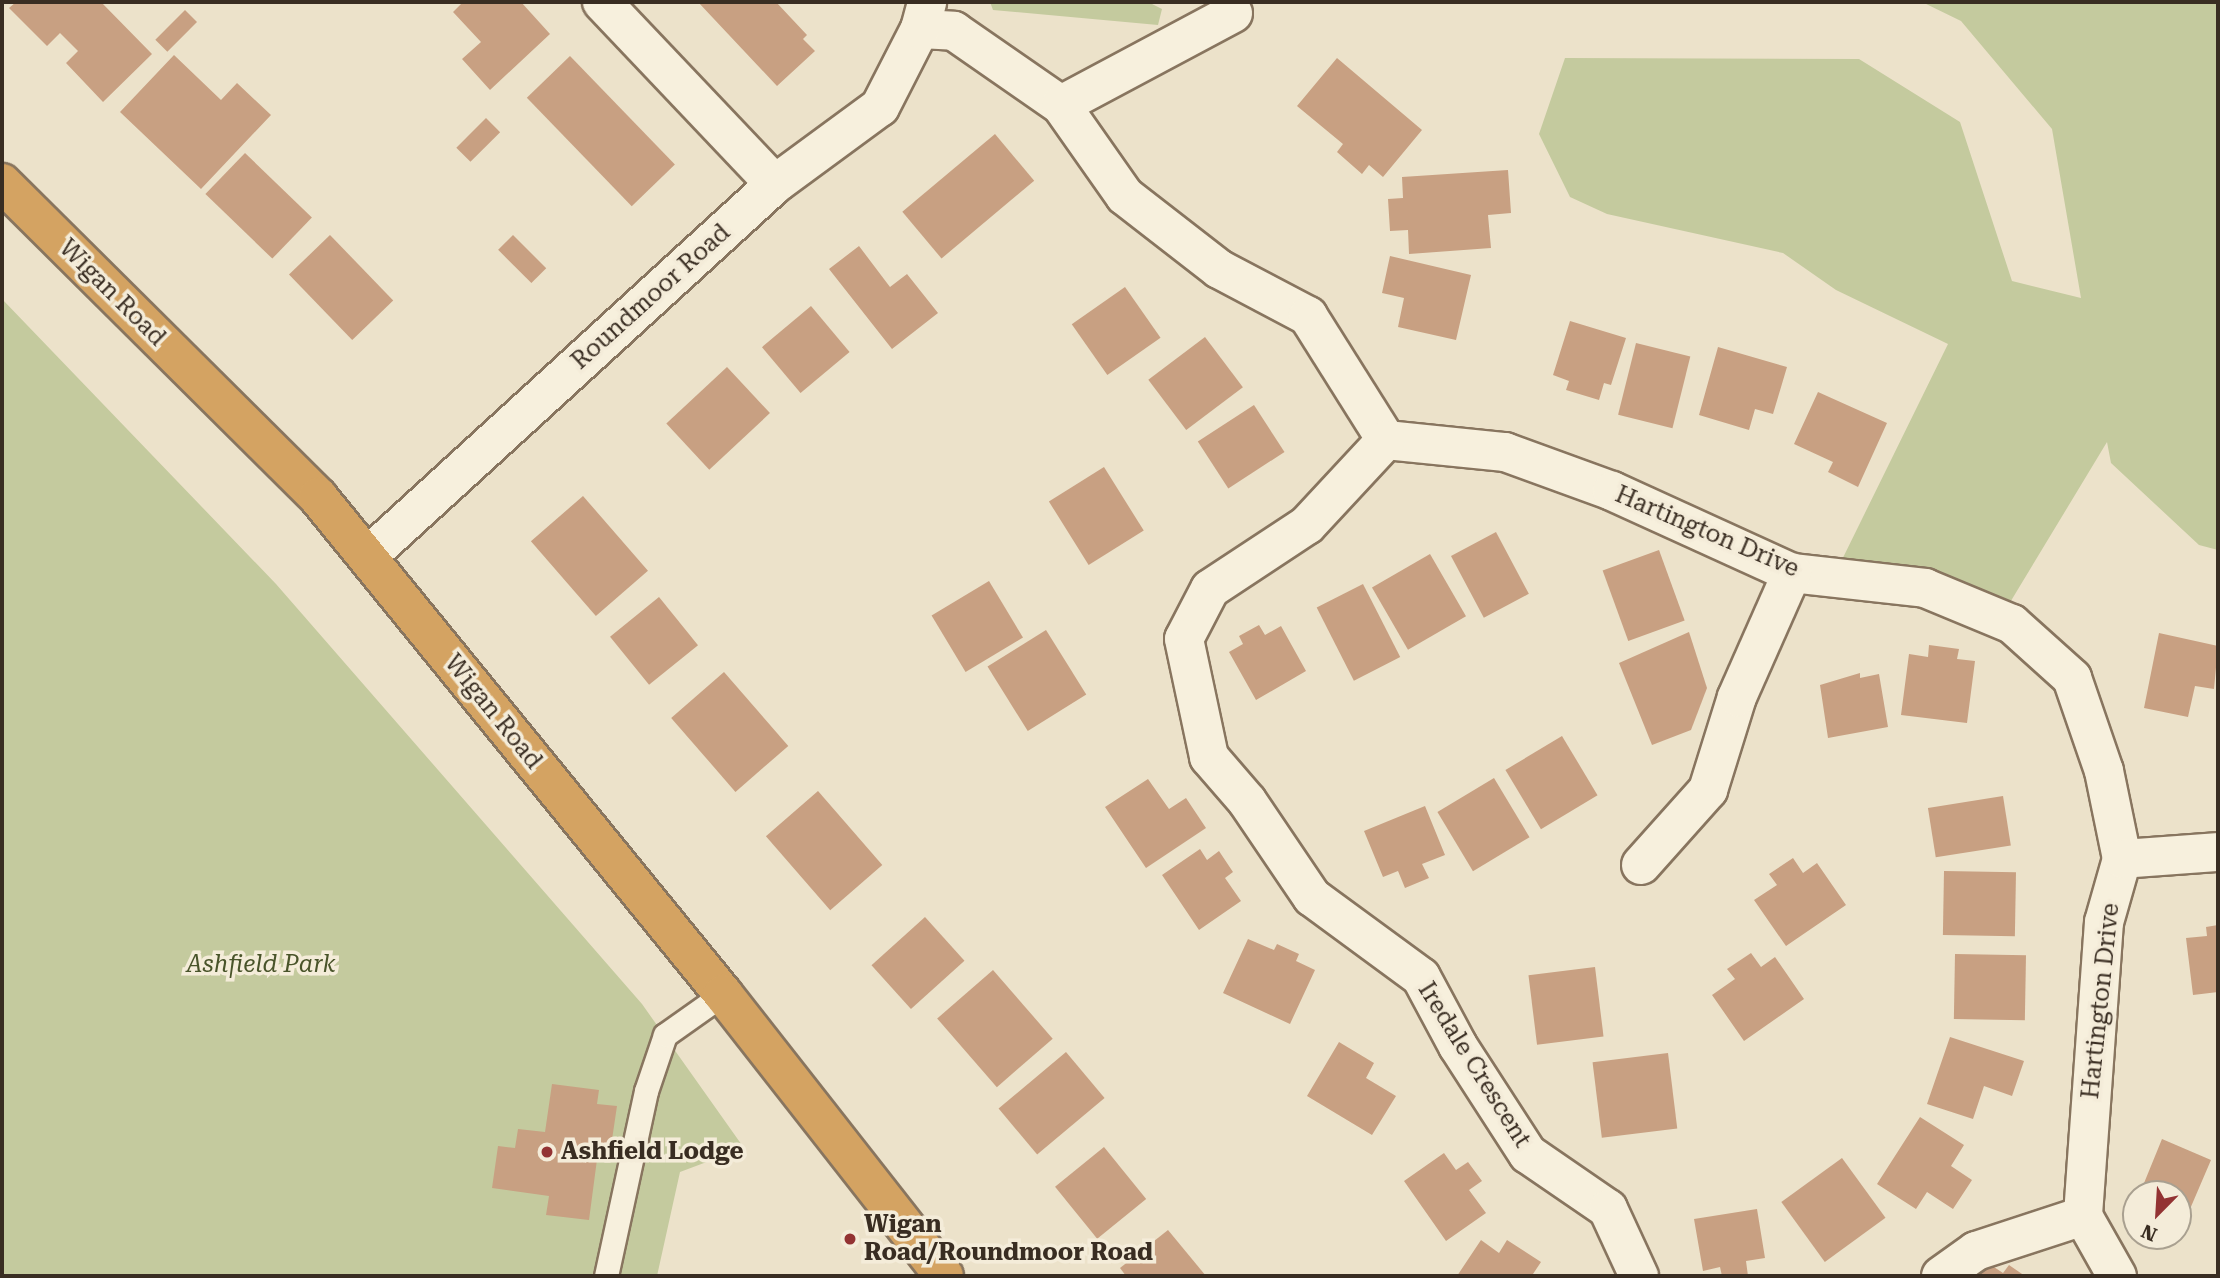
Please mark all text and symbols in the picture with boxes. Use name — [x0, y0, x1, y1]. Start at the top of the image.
street label: Roundmoor Road — [566, 218, 736, 376]
street label: Wigan Road — [53, 234, 171, 352]
street label: Hartington Drive — [1611, 480, 1803, 584]
street label: Wigan Road — [438, 649, 548, 775]
street label: Hartington Drive — [2076, 902, 2126, 1100]
park label: Ashfield Park — [186, 951, 336, 979]
street label: Iredale Crescent — [1412, 977, 1536, 1153]
place label: Ashfield Lodge — [561, 1138, 744, 1166]
marker: Ashfield Lodge — [539, 1144, 555, 1160]
north arrow — [2122, 1180, 2192, 1250]
place label: Wigan Road/Roundmoor Road — [864, 1211, 1153, 1267]
text: N — [2138, 1219, 2160, 1246]
marker: Wigan Road/Roundmoor Road — [842, 1231, 858, 1247]

